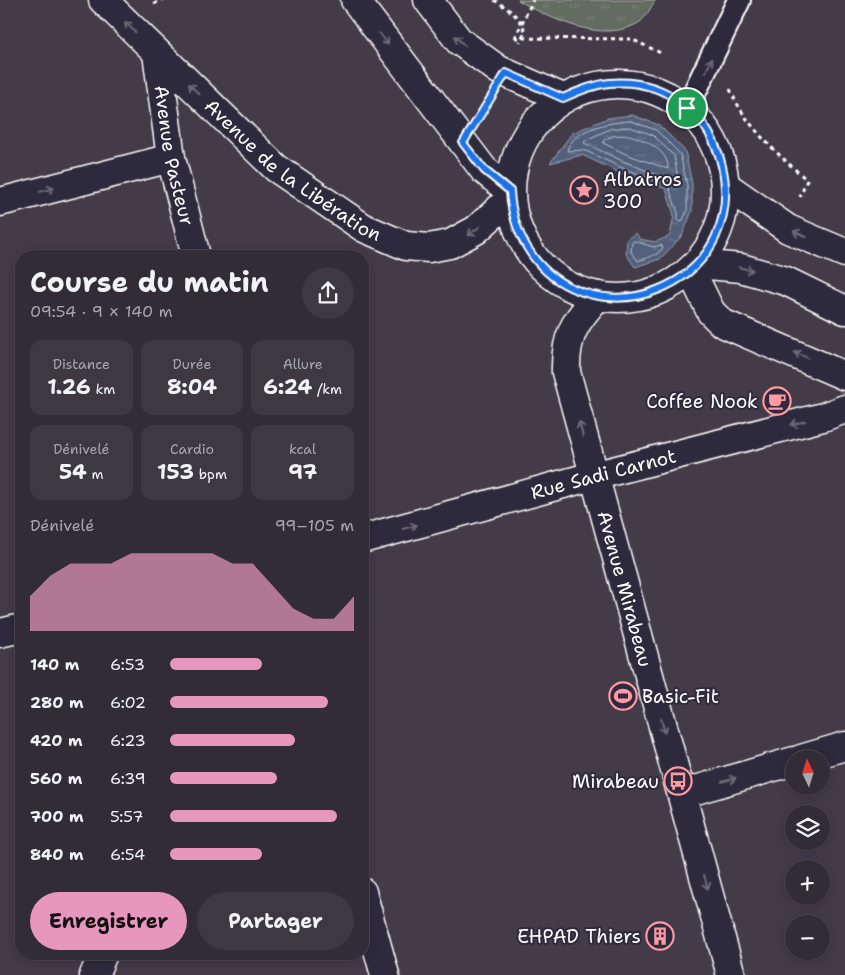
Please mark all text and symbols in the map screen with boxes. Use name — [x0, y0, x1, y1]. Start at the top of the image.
one-way arrow — [124, 21, 136, 33]
one-way arrow — [379, 32, 390, 45]
one-way arrow — [454, 35, 466, 47]
one-way arrow — [705, 58, 715, 73]
one-way arrow — [188, 83, 200, 95]
street label: Avenue Pasteur — [148, 84, 200, 228]
pin — [666, 87, 708, 129]
street label: Avenue de la Libération — [199, 94, 385, 247]
icon: arrive — [673, 94, 701, 122]
place label: Albatros 300 — [603, 167, 682, 214]
place icon: Albatros 300 — [569, 175, 599, 205]
one-way arrow — [39, 184, 55, 194]
one-way arrow — [467, 226, 481, 236]
one-way arrow — [793, 229, 808, 238]
text: Course du matin — [30, 263, 269, 301]
one-way arrow — [737, 265, 753, 274]
button: share — [302, 267, 354, 319]
text: 09:54 · 9 × 140 m — [30, 301, 172, 322]
one-way arrow — [794, 350, 809, 360]
text: Distance — [53, 355, 110, 373]
text: Durée — [173, 355, 211, 373]
text: Allure — [283, 355, 323, 373]
text: 1.26 — [47, 373, 91, 401]
text: 8:04 — [167, 373, 217, 401]
text: 6:24 — [263, 373, 312, 401]
text: km — [91, 380, 115, 398]
text: /km — [312, 380, 342, 398]
cafe icon: Coffee Nook — [762, 386, 792, 416]
place label: Coffee Nook — [646, 389, 758, 414]
one-way arrow — [791, 419, 807, 429]
one-way arrow — [576, 422, 586, 438]
text: Dénivelé — [53, 440, 109, 458]
text: Cardio — [170, 440, 214, 458]
text: kcal — [289, 440, 316, 458]
street label: Rue Sadi Carnot — [528, 443, 679, 505]
text: 54 — [59, 458, 87, 486]
text: 153 — [157, 458, 194, 486]
text: 97 — [288, 458, 317, 486]
text: m — [87, 465, 104, 483]
text: bpm — [194, 465, 227, 483]
street label: Avenue Mirabeau — [592, 508, 658, 670]
text: Dénivelé — [30, 515, 94, 536]
text: 99–105 m — [275, 515, 354, 536]
one-way arrow — [401, 521, 417, 531]
text: 140 m — [30, 654, 79, 675]
text: 6:53 — [110, 654, 145, 675]
sports icon: Basic-Fit — [608, 681, 638, 711]
place label: Basic-Fit — [642, 684, 719, 709]
text: 280 m — [30, 692, 83, 713]
text: 6:02 — [110, 692, 146, 713]
one-way arrow — [659, 717, 669, 733]
text: 420 m — [30, 730, 82, 751]
text: 6:23 — [110, 730, 146, 751]
north arrow — [785, 750, 830, 795]
map controls — [785, 750, 830, 960]
bus stop icon: Mirabeau — [663, 766, 693, 796]
text: 560 m — [30, 768, 82, 789]
text: 6:39 — [110, 768, 146, 789]
place label: Mirabeau — [572, 769, 659, 794]
one-way arrow — [720, 775, 736, 785]
button: layers — [785, 805, 830, 850]
text: 700 m — [30, 806, 84, 827]
text: 5:57 — [110, 806, 143, 827]
text: 840 m — [30, 844, 83, 865]
text: 6:54 — [110, 844, 145, 865]
button: + — [785, 860, 830, 905]
one-way arrow — [702, 874, 711, 890]
button: Enregistrer — [30, 892, 187, 950]
button: Partager — [197, 892, 354, 950]
button: − — [785, 915, 830, 960]
building icon: EHPAD Thiers — [645, 921, 675, 951]
place label: EHPAD Thiers — [517, 924, 641, 949]

